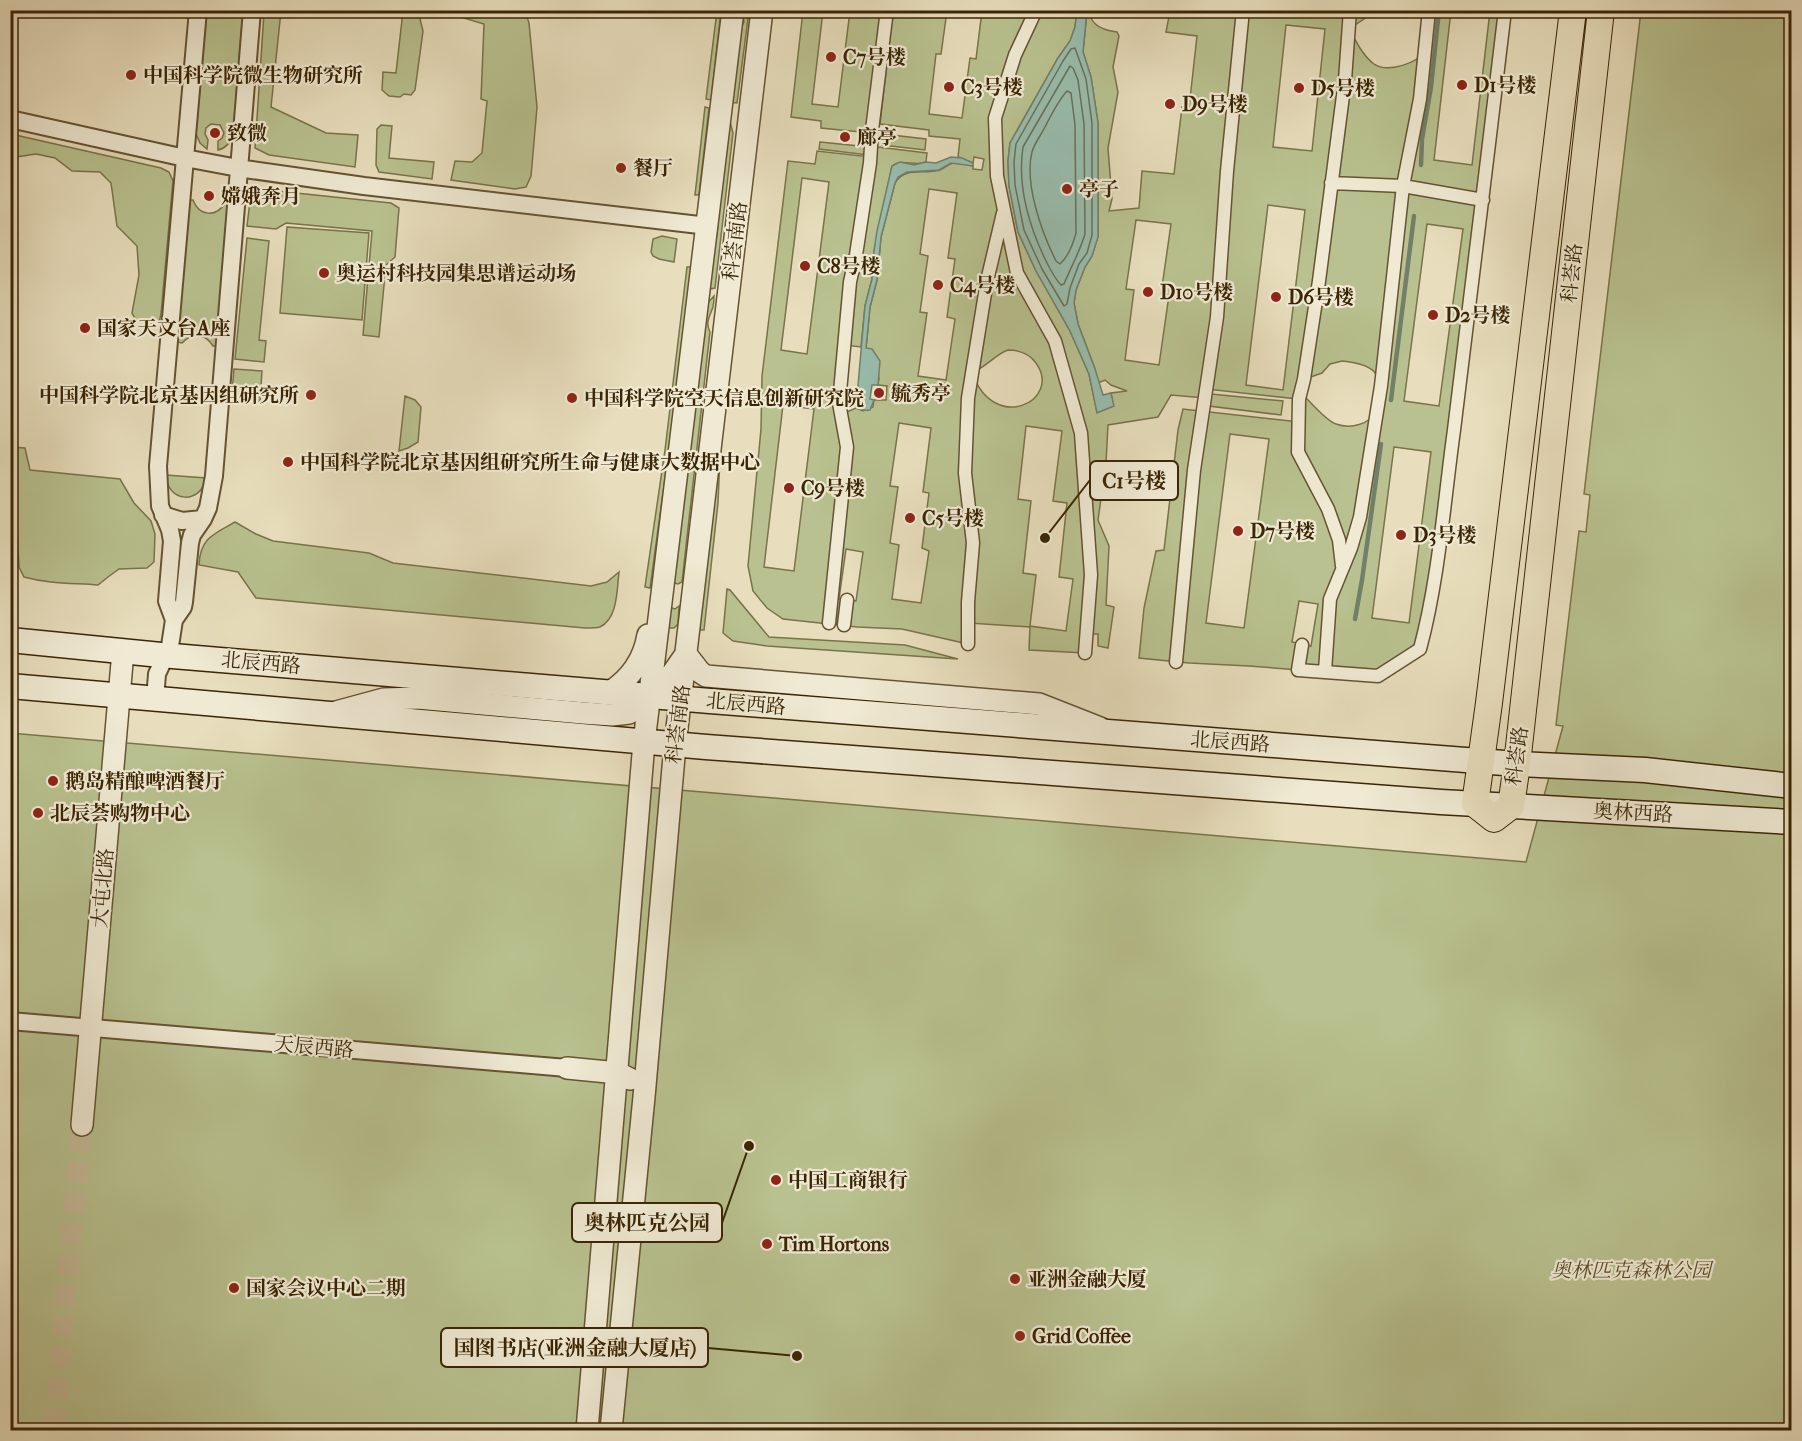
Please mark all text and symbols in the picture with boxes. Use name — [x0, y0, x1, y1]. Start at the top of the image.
place label: C7号楼 — [843, 46, 906, 69]
marker: C7号楼 — [824, 50, 838, 64]
place label: 中国科学院微生物研究所 — [143, 64, 363, 87]
marker: 中国科学院微生物研究所 — [124, 68, 138, 82]
place label: D1号楼 — [1474, 74, 1536, 97]
place label: C3号楼 — [961, 76, 1023, 99]
place label: D5号楼 — [1311, 77, 1375, 100]
marker: D1号楼 — [1455, 78, 1469, 92]
marker: C3号楼 — [942, 80, 956, 94]
marker: D5号楼 — [1292, 81, 1306, 95]
place label: D9号楼 — [1182, 93, 1248, 116]
marker: D9号楼 — [1163, 97, 1177, 111]
place label: 致微 — [227, 122, 267, 145]
marker: 致微 — [208, 126, 222, 140]
place label: 廊亭 — [857, 126, 897, 149]
marker: 廊亭 — [838, 130, 852, 144]
place label: 餐厅 — [633, 157, 673, 180]
marker: 餐厅 — [614, 161, 628, 175]
place label: 亭子 — [1079, 178, 1119, 201]
marker: 亭子 — [1060, 182, 1074, 196]
place label: 嫦娥奔月 — [221, 185, 301, 208]
marker: 嫦娥奔月 — [202, 189, 216, 203]
street label: 科荟南路 — [719, 200, 751, 282]
street label: 科荟路 — [1557, 242, 1587, 304]
place label: C8号楼 — [817, 255, 881, 278]
marker: C8号楼 — [798, 259, 812, 273]
place label: 奥运村科技园集思谱运动场 — [336, 262, 576, 285]
marker: 奥运村科技园集思谱运动场 — [317, 266, 331, 280]
place label: C4号楼 — [950, 274, 1015, 298]
marker: C4号楼 — [931, 278, 945, 292]
place label: D10号楼 — [1160, 281, 1233, 304]
marker: D10号楼 — [1141, 285, 1155, 299]
place label: D6号楼 — [1288, 286, 1354, 309]
marker: D6号楼 — [1269, 290, 1283, 304]
place label: D2号楼 — [1445, 304, 1511, 327]
marker: D2号楼 — [1426, 308, 1440, 322]
place label: 国家天文台A座 — [97, 317, 230, 340]
marker: 国家天文台A座 — [78, 321, 92, 335]
place label: 毓秀亭 — [891, 382, 951, 405]
place label: 中国科学院北京基因组研究所 — [39, 384, 299, 407]
marker: 毓秀亭 — [872, 386, 886, 400]
place label: 中国科学院空天信息创新研究院 — [584, 387, 864, 410]
marker: 中国科学院北京基因组研究所 — [304, 388, 318, 402]
marker: 中国科学院空天信息创新研究院 — [565, 391, 579, 405]
place label: 中国科学院北京基因组研究所生命与健康大数据中心 — [300, 451, 760, 474]
marker: 中国科学院北京基因组研究所生命与健康大数据中心 — [281, 455, 295, 469]
callout: C1号楼 — [1090, 461, 1178, 500]
text: C1号楼 — [1102, 469, 1166, 493]
place label: C9号楼 — [801, 477, 865, 500]
marker: C9号楼 — [782, 481, 796, 495]
place label: C5号楼 — [922, 507, 984, 530]
marker: C5号楼 — [903, 511, 917, 525]
place label: D7号楼 — [1250, 520, 1315, 543]
marker: D7号楼 — [1231, 524, 1245, 538]
place label: D3号楼 — [1413, 524, 1476, 547]
marker: D3号楼 — [1394, 528, 1408, 542]
street label: 北辰西路 — [220, 648, 302, 678]
street label: 科荟南路 — [662, 683, 694, 765]
street label: 北辰西路 — [705, 689, 787, 719]
street label: 科荟路 — [1501, 725, 1533, 787]
street label: 北辰西路 — [1189, 728, 1271, 756]
place label: 鹅岛精酿啤酒餐厅 — [65, 770, 225, 793]
marker: 鹅岛精酿啤酒餐厅 — [46, 774, 60, 788]
street label: 奥林西路 — [1592, 799, 1674, 827]
place label: 北辰荟购物中心 — [50, 802, 190, 825]
marker: 北辰荟购物中心 — [31, 806, 45, 820]
street label: 大屯北路 — [88, 847, 118, 929]
street label: 天辰西路 — [273, 1032, 355, 1062]
place label: 中国工商银行 — [788, 1169, 908, 1192]
marker: 中国工商银行 — [769, 1173, 783, 1187]
callout: 奥林匹克公园 — [572, 1203, 722, 1242]
text: 奥林匹克公园 — [584, 1211, 710, 1235]
place label: Tim Hortons — [778, 1233, 890, 1256]
marker: Tim Hortons — [760, 1237, 774, 1251]
park label: 奥林匹克森林公园 — [1551, 1259, 1714, 1282]
place label: 亚洲金融大厦 — [1027, 1268, 1147, 1291]
marker: 亚洲金融大厦 — [1008, 1272, 1022, 1286]
place label: 国家会议中心二期 — [246, 1277, 406, 1300]
marker: 国家会议中心二期 — [227, 1281, 241, 1295]
place label: Grid Coffee — [1032, 1325, 1131, 1348]
callout: 国图书店(亚洲金融大厦店) — [441, 1328, 708, 1367]
marker: Grid Coffee — [1013, 1329, 1027, 1343]
text: 国图书店(亚洲金融大厦店) — [454, 1336, 696, 1360]

